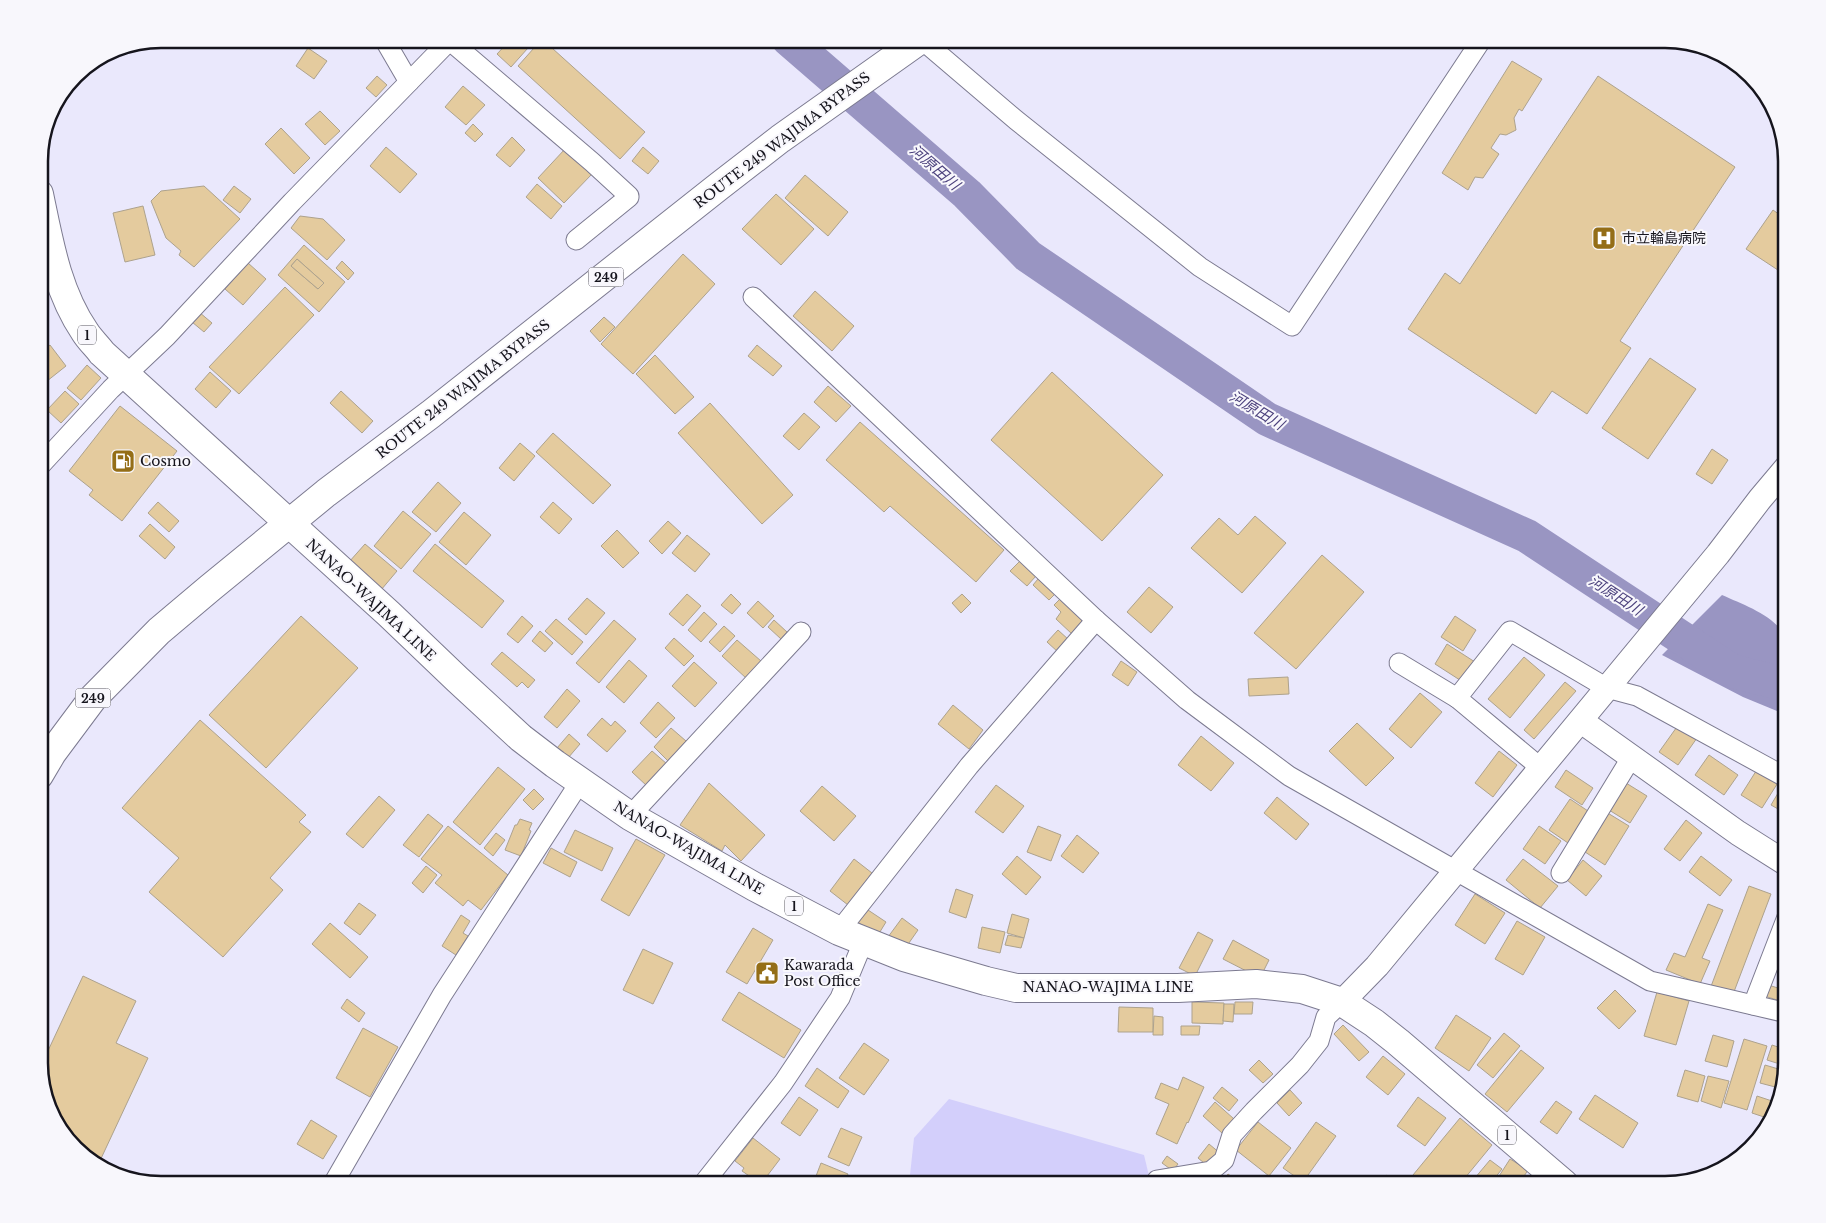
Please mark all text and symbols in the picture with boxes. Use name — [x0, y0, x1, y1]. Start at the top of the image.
street label: ROUTE 249 WAJIMA BYPASS — [690, 68, 874, 212]
water label: 河原田川 — [906, 140, 965, 195]
hospital icon: 市立輪島病院 — [1591, 225, 1617, 251]
place label: 市立輪島病院 — [1622, 229, 1706, 247]
road number: 249 — [588, 268, 624, 286]
street label: ROUTE 249 WAJIMA BYPASS — [372, 315, 554, 463]
road number: 1 — [78, 326, 96, 344]
water label: 河原田川 — [1226, 386, 1289, 435]
fuel station icon: Cosmo — [110, 448, 136, 474]
place label: Cosmo — [140, 452, 191, 470]
street label: NANAO-WAJIMA LINE — [302, 535, 440, 665]
water label: 河原田川 — [1586, 571, 1648, 620]
road number: 249 — [76, 688, 110, 708]
street label: NANAO-WAJIMA LINE — [610, 797, 768, 899]
road number: 1 — [785, 896, 803, 916]
place label: Kawarada Post Office — [784, 956, 860, 990]
public building icon: Kawarada Post Office — [754, 960, 780, 986]
street label: NANAO-WAJIMA LINE — [1022, 978, 1194, 996]
road number: 1 — [1498, 1126, 1516, 1144]

